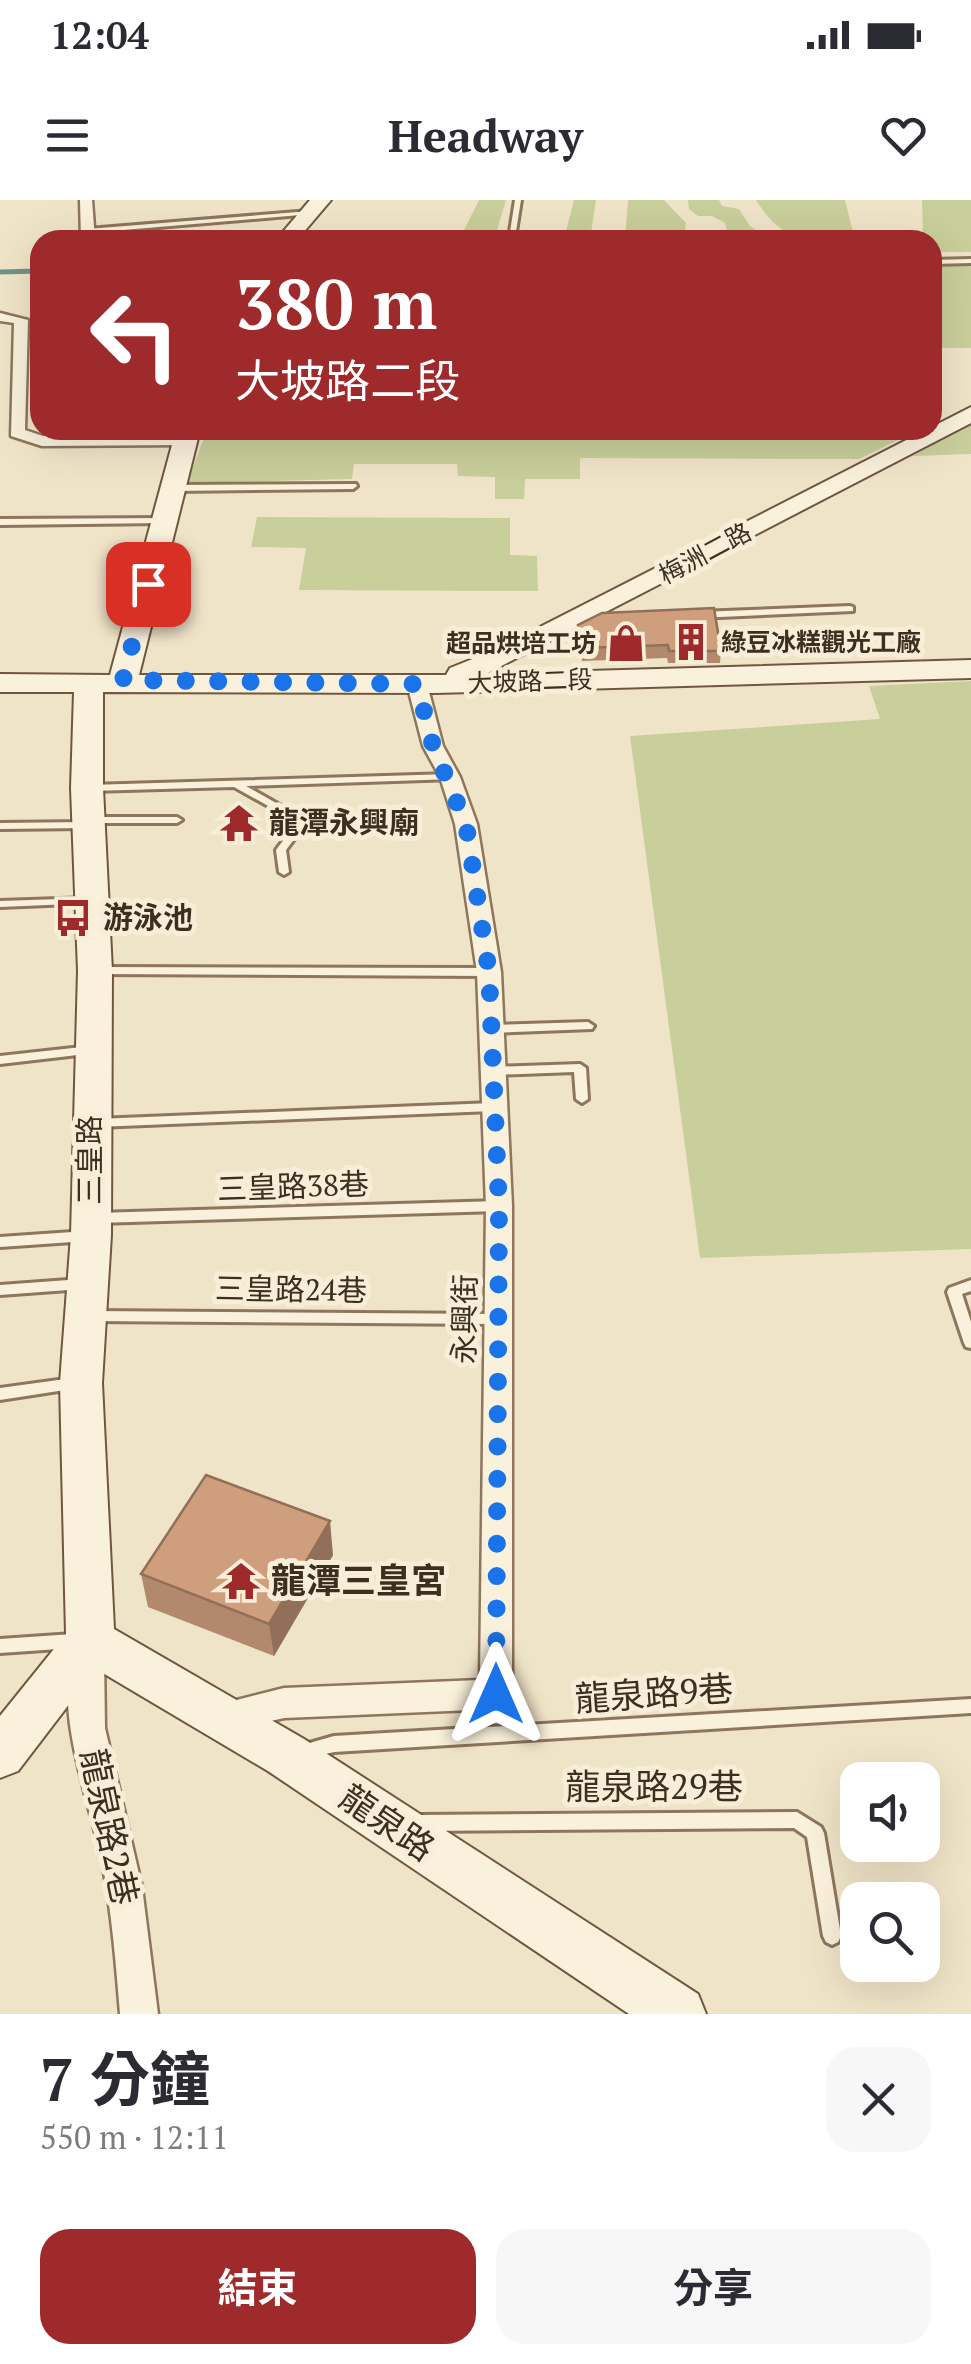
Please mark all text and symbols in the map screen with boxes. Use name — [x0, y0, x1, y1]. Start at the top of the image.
text: 12:04 — [50, 10, 149, 60]
text: Headway — [388, 105, 583, 165]
icon: menu — [40, 108, 95, 163]
icon: heart — [876, 108, 931, 163]
text: 380 m — [235, 256, 437, 349]
icon: left — [70, 270, 200, 400]
text: 大坡路二段 — [235, 350, 460, 410]
street label: 梅洲二路 — [653, 515, 757, 591]
pin — [106, 542, 191, 627]
icon: arrive — [121, 557, 176, 612]
building icon: 綠豆冰糕觀光工廠 — [670, 621, 712, 663]
shop icon: 超品烘培工坊 — [605, 622, 647, 664]
place label: 綠豆冰糕觀光工廠 — [721, 625, 921, 658]
place label: 超品烘培工坊 — [446, 626, 596, 659]
street label: 大坡路二段 — [467, 662, 593, 699]
temple icon: 龍潭永興廟 — [218, 802, 260, 844]
place label: 龍潭永興廟 — [269, 802, 419, 842]
bus stop icon: 游泳池 — [52, 897, 94, 939]
place label: 游泳池 — [103, 897, 193, 937]
street label: 三皇路 — [69, 1115, 109, 1205]
street label: 三皇路38巷 — [216, 1163, 370, 1209]
street label: 三皇路24巷 — [215, 1268, 367, 1310]
street label: 永興街 — [443, 1274, 485, 1364]
place label: 龍潭三皇宮 — [271, 1557, 446, 1603]
temple icon: 龍潭三皇宮 — [220, 1560, 262, 1602]
position arrow — [444, 1642, 548, 1746]
street label: 龍泉路9巷 — [573, 1665, 735, 1721]
street label: 龍泉路2巷 — [71, 1744, 149, 1909]
map controls — [840, 1762, 940, 1982]
button: sound — [840, 1762, 940, 1862]
street label: 龍泉路29巷 — [565, 1763, 743, 1809]
street label: 龍泉路 — [331, 1774, 444, 1871]
button: search — [840, 1882, 940, 1982]
text: 7 分鐘 — [40, 2039, 210, 2118]
button: close — [826, 2047, 931, 2152]
text: 550 m · 12:11 — [40, 2116, 228, 2158]
button: 結束 — [40, 2229, 476, 2344]
button: 分享 — [496, 2229, 931, 2344]

